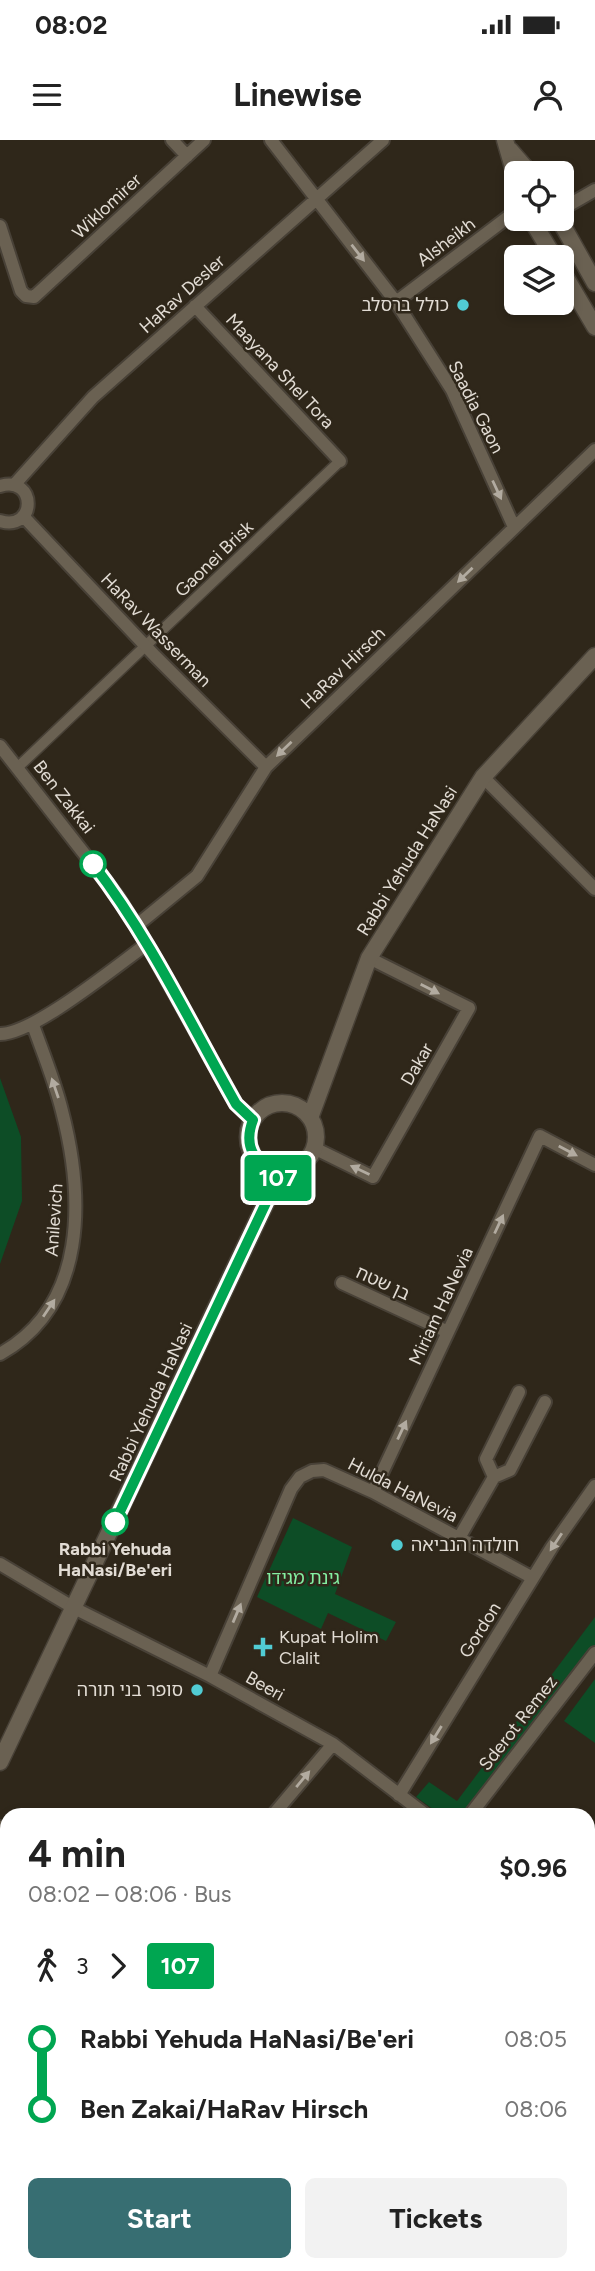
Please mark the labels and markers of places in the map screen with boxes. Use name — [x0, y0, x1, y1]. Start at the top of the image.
place label: כולל ברסלב — [362, 294, 449, 316]
marker: כולל ברסלב — [455, 297, 471, 313]
unlabelled marker — [80, 851, 106, 877]
marker: Rabbi Yehuda HaNasi/Be'eri — [102, 1509, 128, 1535]
place label: חולדה הנביאה — [411, 1534, 519, 1556]
marker: חולדה הנביאה — [389, 1537, 405, 1553]
place label: Rabbi Yehuda HaNasi/Be'eri — [58, 1538, 172, 1581]
place label: Kupat Holim Clalit — [279, 1626, 378, 1669]
marker: Kupat Holim Clalit — [253, 1637, 273, 1657]
place label: סופר בני תורה — [77, 1679, 183, 1701]
marker: סופר בני תורה — [189, 1682, 205, 1698]

